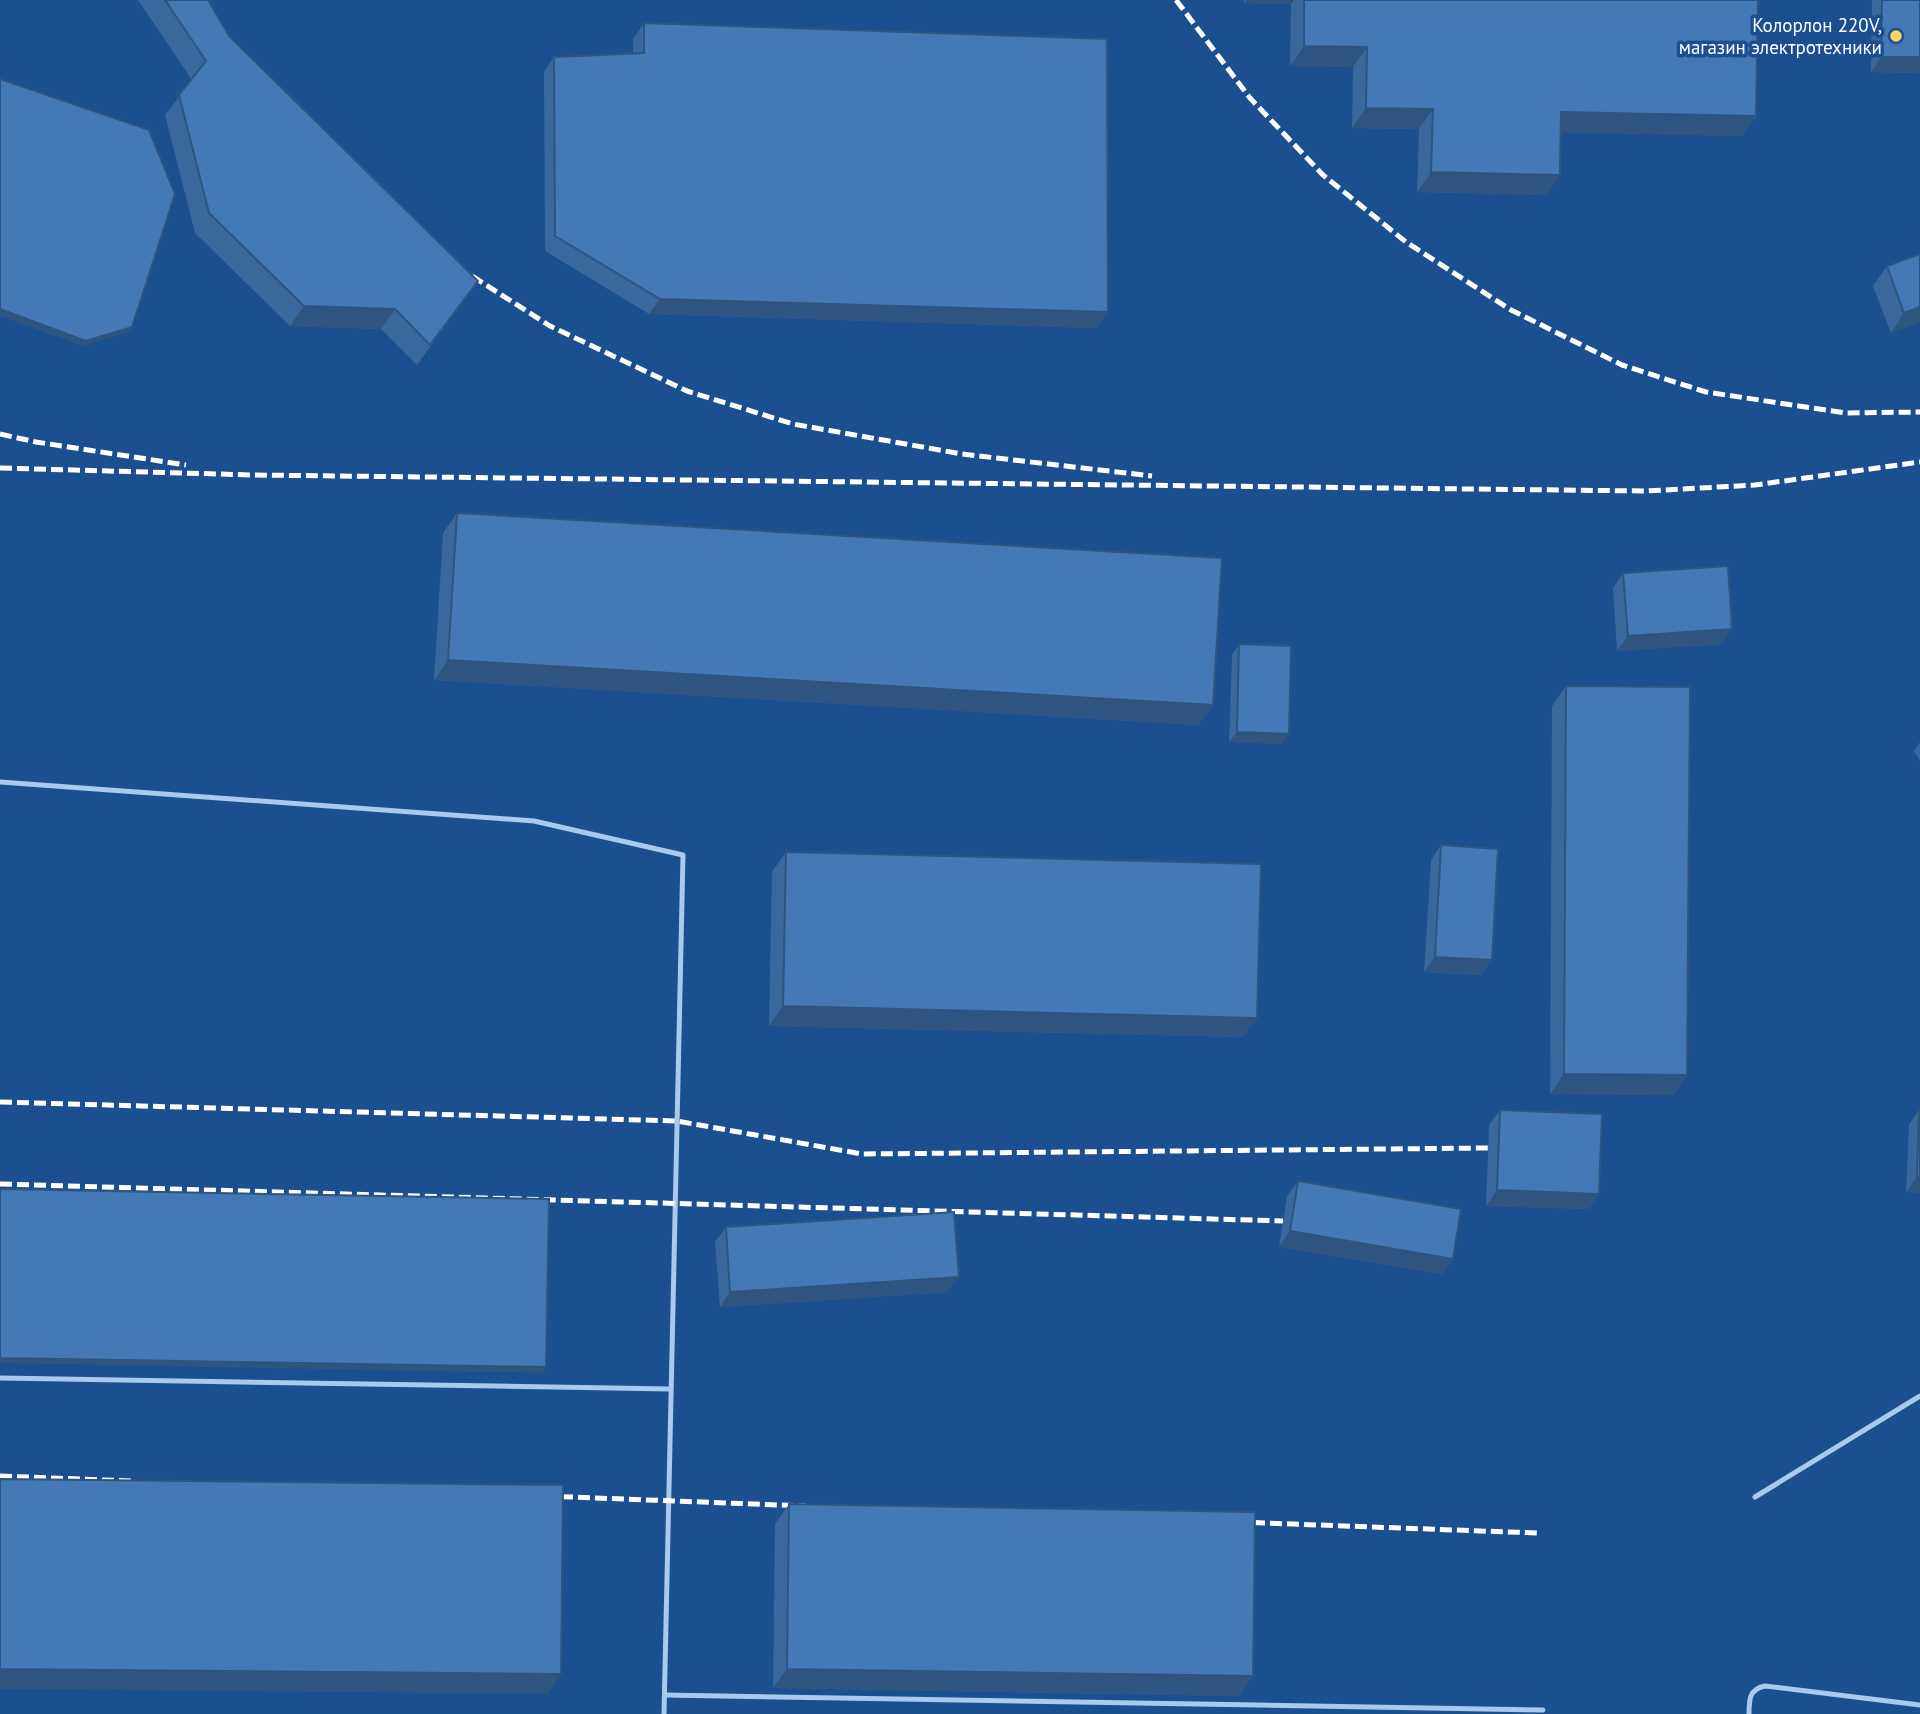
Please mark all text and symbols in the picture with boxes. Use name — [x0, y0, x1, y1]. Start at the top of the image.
place label: Колорлон 220V, магазин электротехники — [1679, 13, 1882, 59]
marker: Колорлон 220V, магазин электротехники — [1888, 28, 1904, 44]

